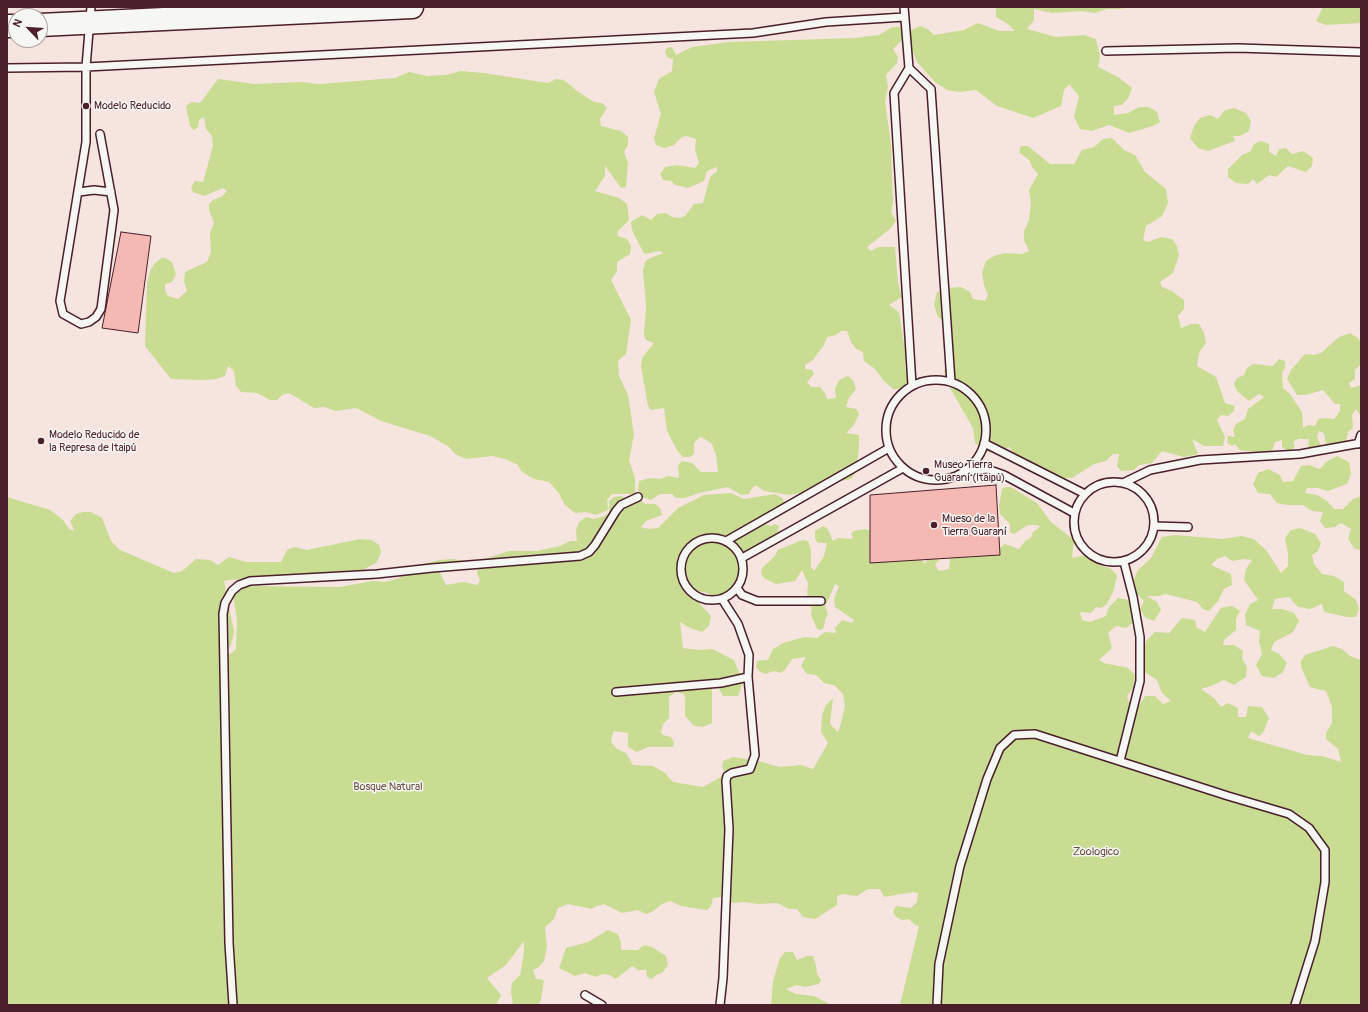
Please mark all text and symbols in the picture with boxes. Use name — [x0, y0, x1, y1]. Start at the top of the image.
north arrow — [8, 8, 48, 48]
text: N — [10, 17, 25, 29]
place label: Modelo Reducido — [94, 99, 171, 113]
marker: Modelo Reducido — [81, 101, 91, 111]
place label: Modelo Reducido de la Represa de Itaipú — [49, 428, 139, 454]
marker: Modelo Reducido de la Represa de Itaipú — [36, 436, 46, 446]
place label: Museo Tierra Guaraní (Itaipú) — [934, 458, 1005, 484]
marker: Museo Tierra Guaraní (Itaipú) — [921, 466, 931, 476]
place label: Mueso de la Tierra Guaraní — [942, 512, 1007, 538]
marker: Mueso de la Tierra Guaraní — [929, 520, 939, 530]
park label: Bosque Natural — [353, 780, 423, 794]
park label: Zoologico — [1073, 845, 1119, 859]

